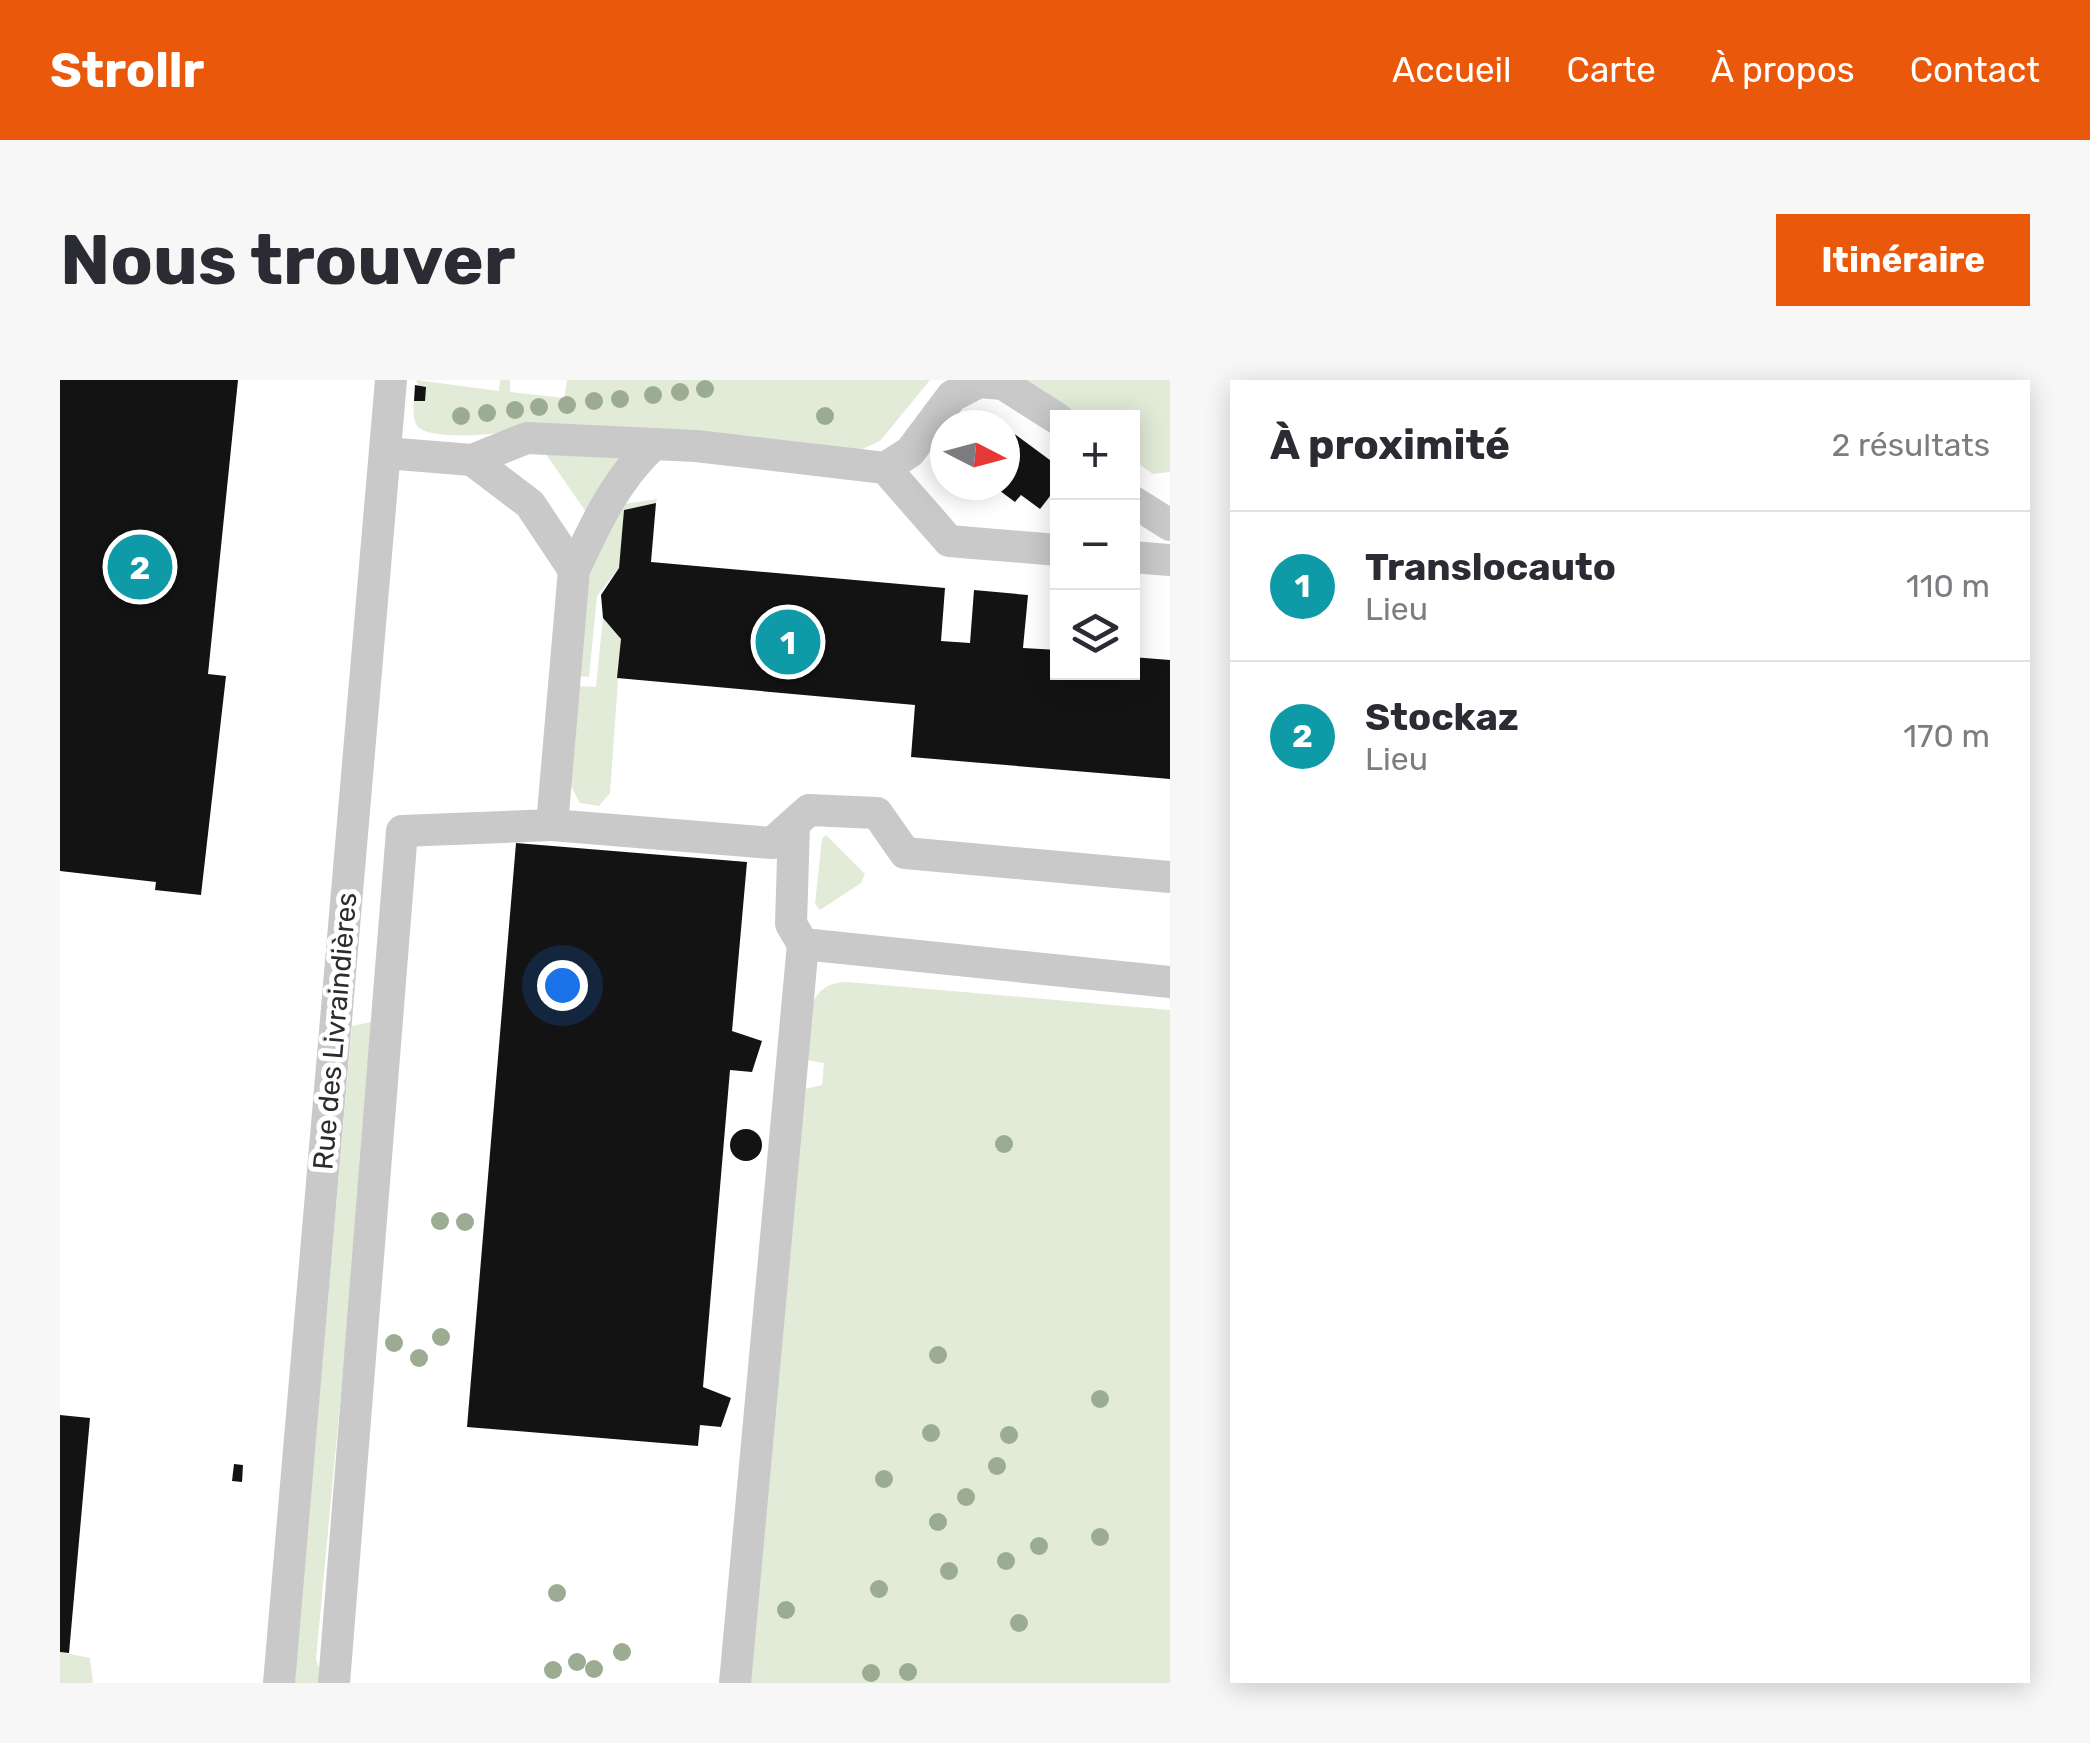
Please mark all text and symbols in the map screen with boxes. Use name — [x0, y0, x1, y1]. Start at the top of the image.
text: Strollr — [50, 42, 204, 99]
text: Accueil — [1392, 49, 1512, 91]
text: Carte — [1567, 49, 1656, 91]
text: À propos — [1711, 49, 1855, 91]
text: Contact — [1910, 49, 2040, 91]
button: Itinéraire — [1776, 214, 2030, 306]
text: Nous trouver — [60, 219, 516, 302]
north arrow — [930, 410, 1020, 500]
map controls — [1050, 410, 1140, 680]
button: + — [1050, 410, 1140, 500]
text: À proximité — [1270, 420, 1510, 470]
text: 2 résultats — [1831, 426, 1990, 464]
button: − — [1050, 500, 1140, 590]
pin: 2 — [108, 530, 172, 604]
text: Translocauto — [1365, 544, 1616, 590]
text: 1 — [1295, 567, 1310, 605]
text: 110 m — [1906, 567, 1990, 605]
button: layers — [1050, 590, 1140, 680]
text: Lieu — [1365, 590, 1428, 628]
pin: 1 — [756, 604, 820, 680]
text: Stockaz — [1365, 694, 1519, 740]
text: 2 — [1292, 717, 1313, 755]
text: 170 m — [1903, 717, 1990, 755]
text: Lieu — [1365, 740, 1428, 778]
street label: Rue des Livraindières — [306, 891, 364, 1171]
your location — [537, 960, 588, 1011]

